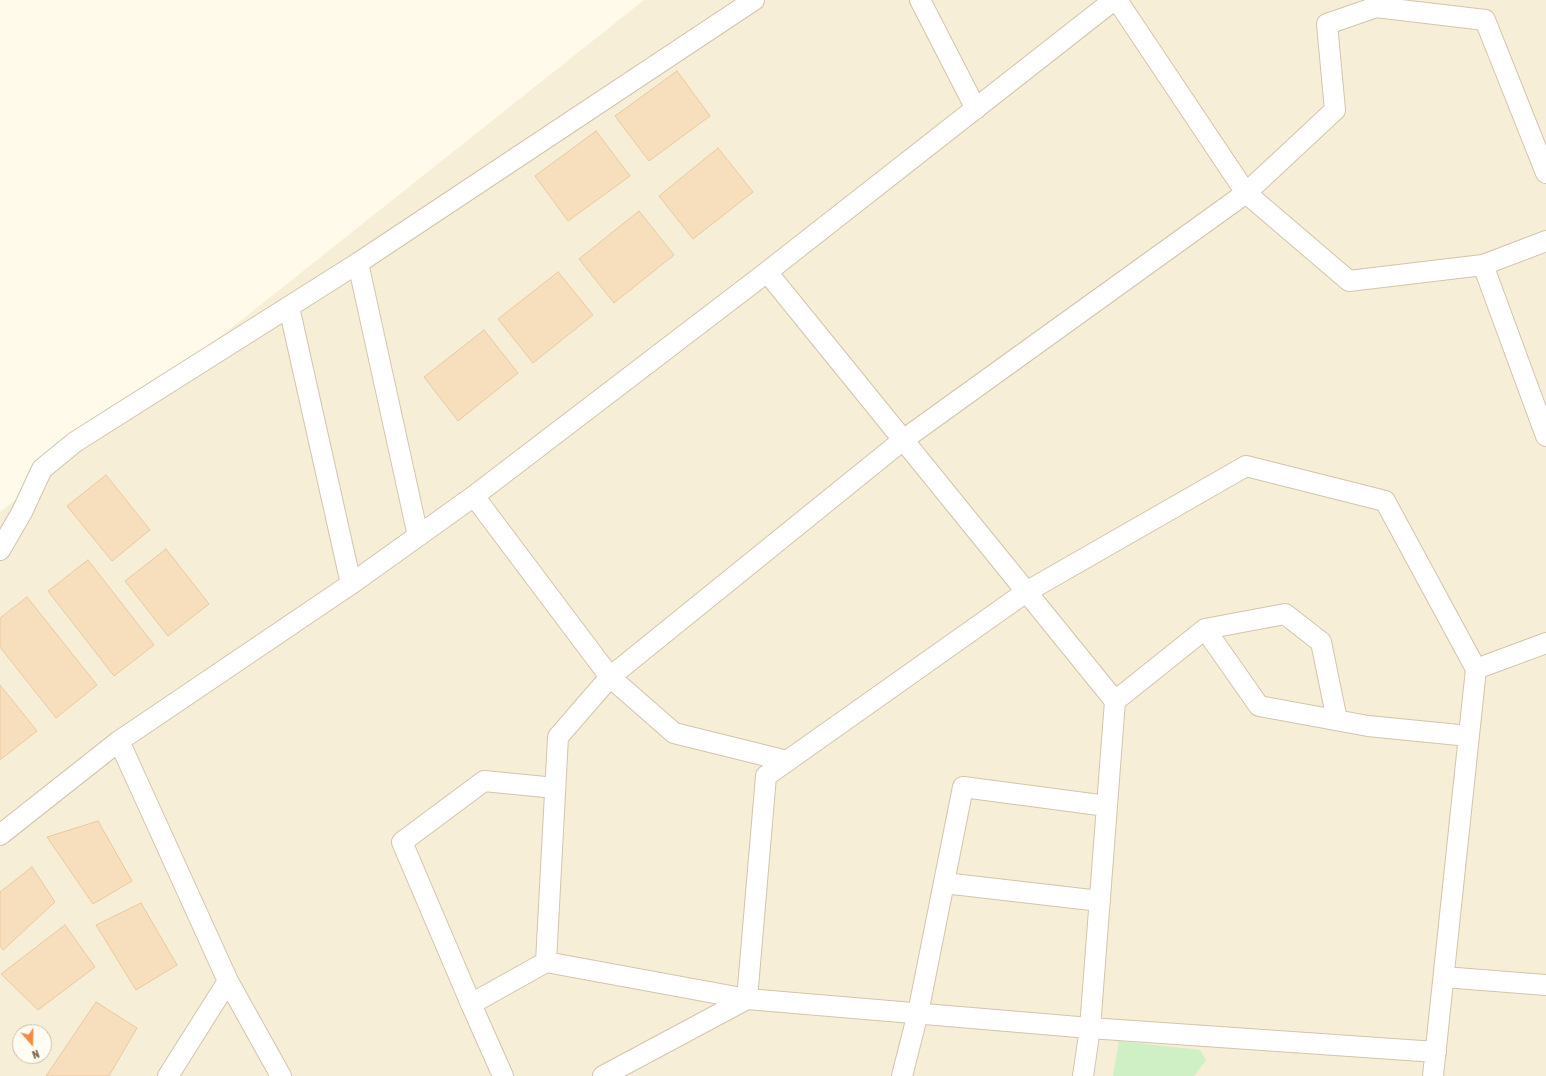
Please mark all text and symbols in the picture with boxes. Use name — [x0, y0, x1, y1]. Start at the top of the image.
north arrow — [12, 1024, 52, 1064]
text: N — [31, 1048, 41, 1061]

